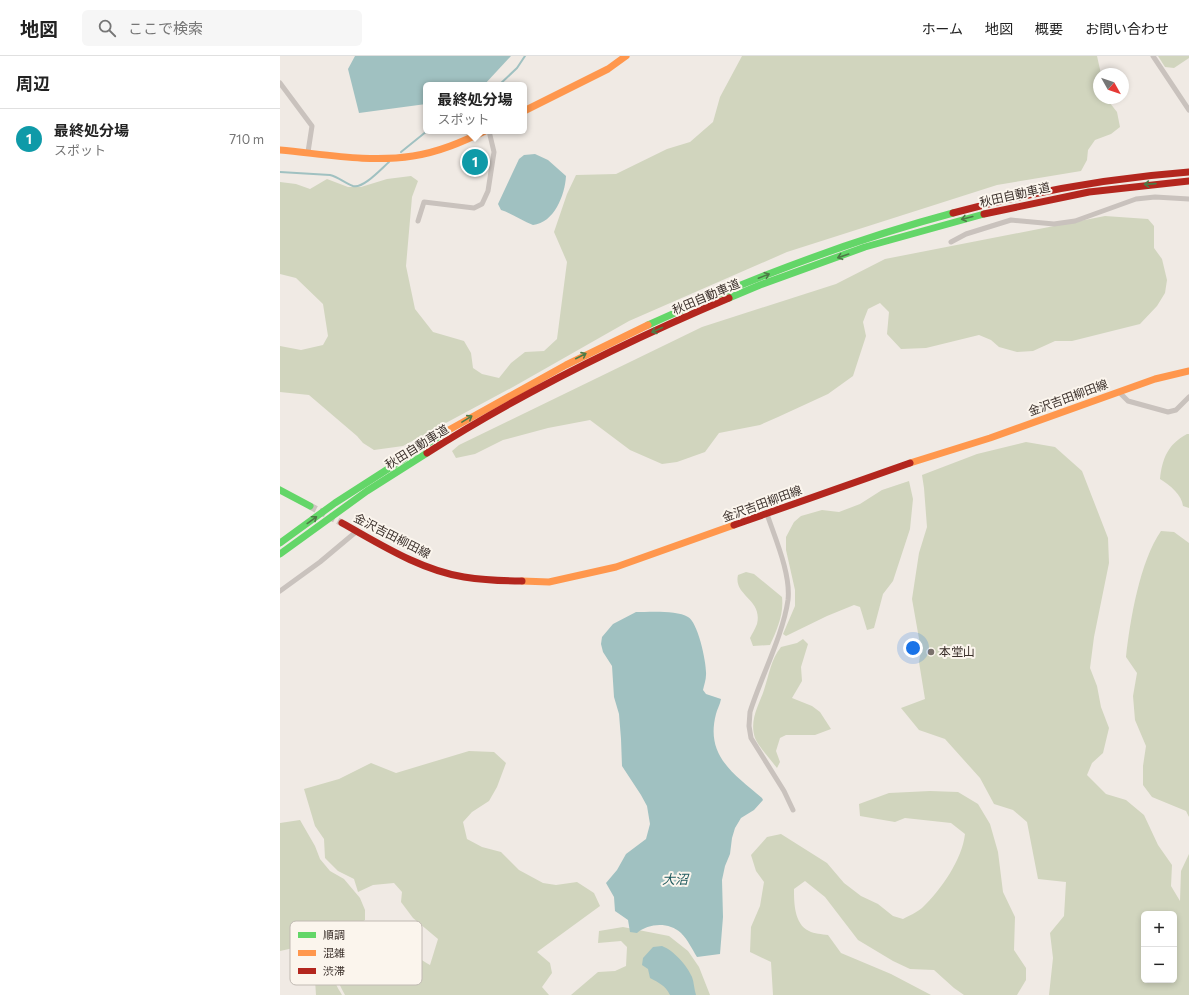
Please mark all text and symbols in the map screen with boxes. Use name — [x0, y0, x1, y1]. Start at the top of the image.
search box — [82, 10, 362, 46]
text: 地図 — [20, 17, 58, 40]
icon: search — [96, 17, 118, 39]
text: ここで検索 — [128, 19, 203, 37]
text: ホーム — [921, 20, 963, 37]
text: 地図 — [985, 20, 1013, 37]
text: 概要 — [1035, 20, 1063, 37]
text: お問い合わせ — [1085, 20, 1169, 37]
north arrow — [1093, 68, 1129, 104]
text: 周辺 — [16, 73, 50, 94]
popup — [423, 82, 527, 134]
text: 最終処分場 — [437, 90, 513, 108]
text: スポット — [437, 111, 490, 127]
text: 最終処分場 — [54, 121, 129, 139]
text: 1 — [26, 131, 32, 147]
text: 710 m — [229, 131, 264, 147]
text: スポット — [54, 142, 106, 158]
pin: 1 — [462, 147, 488, 177]
street label: 秋田自動車道 — [978, 179, 1051, 209]
one-way arrow — [1144, 181, 1157, 188]
one-way arrow — [961, 214, 974, 222]
one-way arrow — [837, 252, 849, 260]
one-way arrow — [758, 271, 770, 279]
street label: 秋田自動車道 — [670, 276, 741, 317]
one-way arrow — [652, 326, 664, 334]
one-way arrow — [575, 352, 587, 360]
street label: 金沢吉田柳田線 — [1026, 376, 1110, 418]
one-way arrow — [461, 414, 473, 422]
street label: 秋田自動車道 — [382, 421, 451, 471]
street label: 金沢吉田柳田線 — [720, 482, 804, 524]
street label: 金沢吉田柳田線 — [352, 510, 433, 560]
one-way arrow — [306, 516, 317, 524]
your location — [903, 638, 923, 658]
place label: 本堂山 — [939, 644, 975, 658]
marker: 本堂山 — [926, 647, 936, 657]
water label: 大沼 — [662, 871, 690, 887]
map controls — [1141, 911, 1177, 983]
button: + — [1141, 911, 1177, 947]
legend — [290, 921, 422, 985]
text: 順調 — [323, 928, 345, 941]
text: 混雑 — [323, 946, 345, 959]
button: − — [1141, 947, 1177, 983]
text: 渋滞 — [323, 964, 345, 977]

